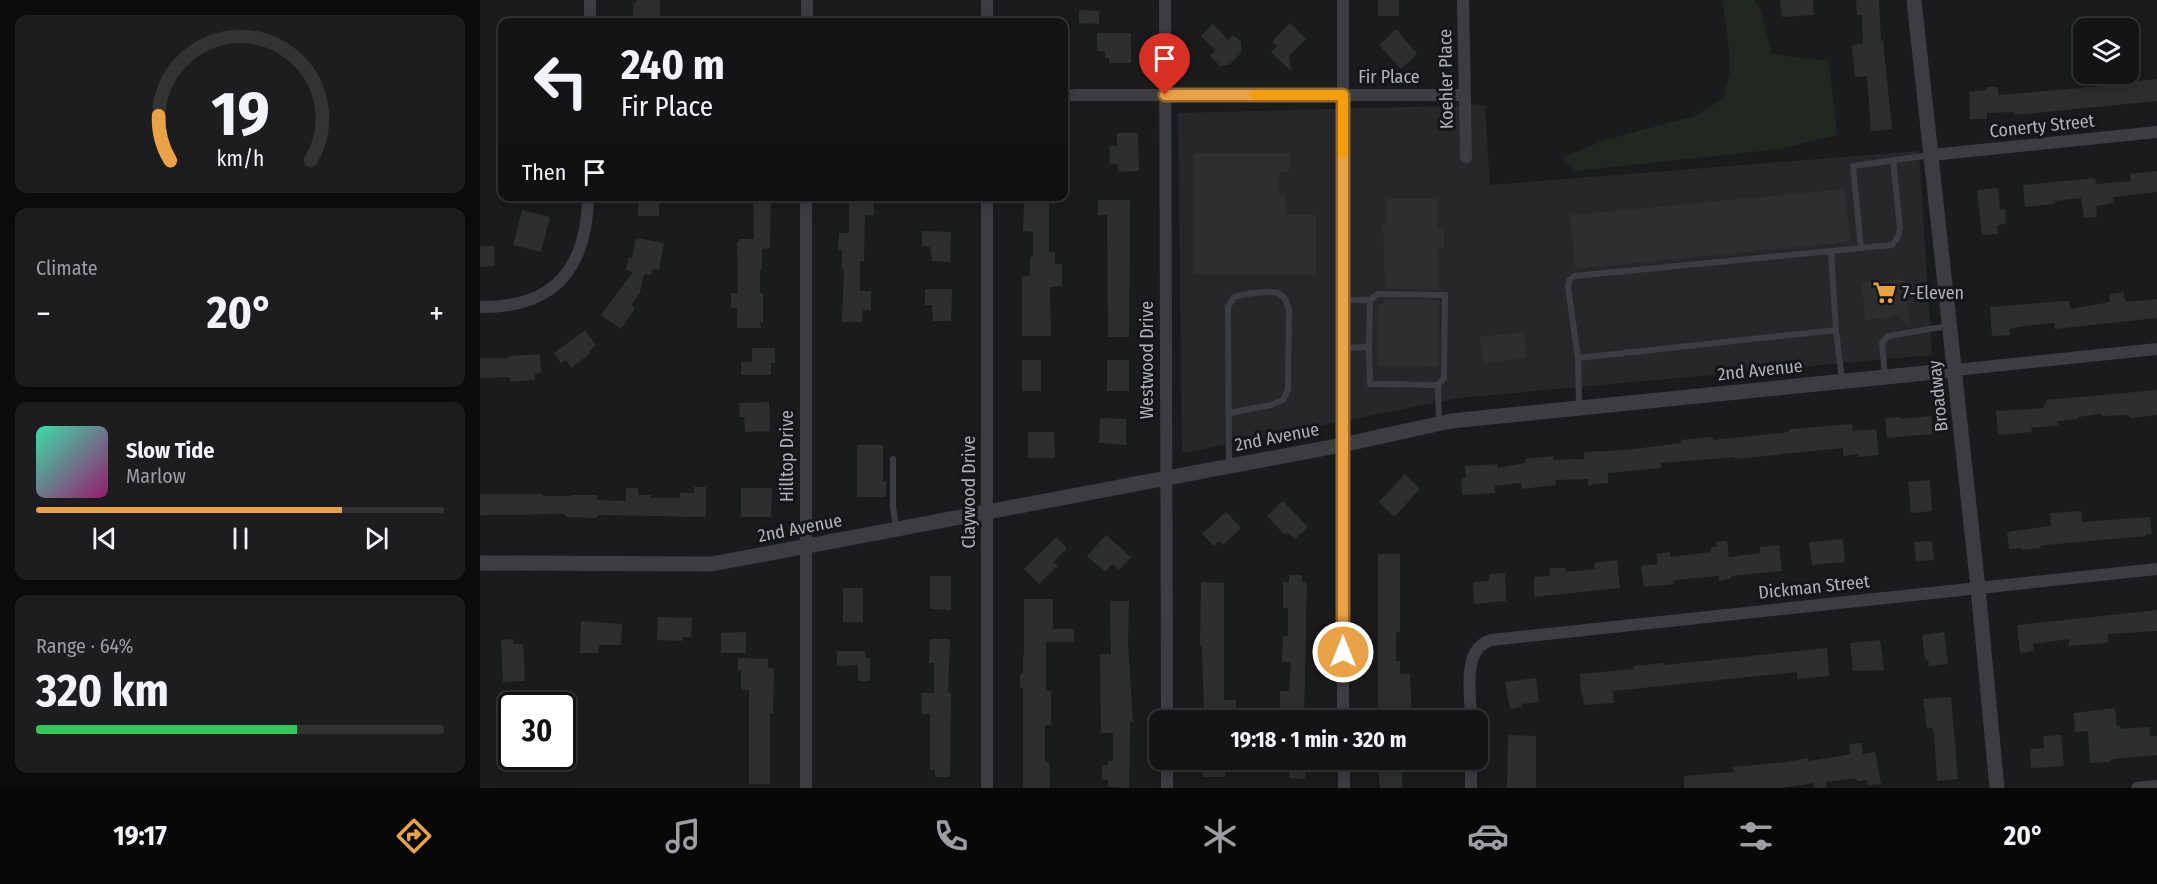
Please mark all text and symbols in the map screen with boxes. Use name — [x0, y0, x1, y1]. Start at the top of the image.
map controls — [2073, 18, 2139, 84]
button: layers — [2073, 18, 2139, 84]
street label: Koehler Place — [1434, 29, 1458, 129]
pin — [1139, 33, 1190, 95]
text: 240 m — [621, 40, 725, 90]
icon: left — [522, 42, 600, 120]
icon: arrive — [1148, 42, 1181, 75]
street label: Fir Place — [1358, 66, 1420, 88]
text: 19 — [211, 77, 269, 152]
text: Fir Place — [621, 91, 713, 123]
street label: Conerty Street — [1989, 110, 2096, 142]
text: km/h — [216, 147, 264, 173]
icon: arrive — [578, 156, 611, 189]
text: Then — [522, 159, 566, 186]
text: Climate — [36, 256, 98, 280]
supermarket icon: 7-Eleven — [1871, 280, 1897, 306]
place label: 7-Eleven — [1902, 282, 1964, 304]
text: 20° — [207, 286, 273, 340]
text: − — [36, 294, 51, 334]
text: + — [429, 294, 444, 334]
street label: Westwood Drive — [1136, 301, 1158, 419]
street label: 2nd Avenue — [1716, 355, 1804, 385]
street label: Broadway — [1923, 359, 1953, 433]
street label: Hilltop Drive — [776, 410, 798, 502]
street label: 2nd Avenue — [1233, 418, 1321, 456]
street label: Claywood Drive — [958, 435, 980, 548]
text: Slow Tide — [126, 437, 214, 464]
text: Marlow — [126, 464, 186, 488]
street label: 2nd Avenue — [756, 509, 844, 547]
icon: previous — [88, 522, 121, 555]
icon: pause — [224, 522, 257, 555]
icon: next — [360, 522, 393, 555]
street label: Dickman Street — [1757, 570, 1871, 604]
position arrow — [1311, 620, 1375, 684]
text: Range · 64% — [36, 634, 133, 658]
text: 320 km — [36, 664, 169, 718]
speed limit sign: 30 — [498, 692, 576, 770]
text: 19:18 · 1 min · 320 m — [1231, 726, 1406, 753]
icon: directions — [393, 815, 435, 857]
icon: music — [662, 815, 704, 857]
icon: phone — [930, 815, 972, 857]
icon: climate — [1199, 815, 1241, 857]
icon: car — [1467, 815, 1509, 857]
icon: filters — [1735, 815, 1777, 857]
text: 19:17 — [113, 820, 167, 852]
text: 20° — [2004, 820, 2044, 852]

